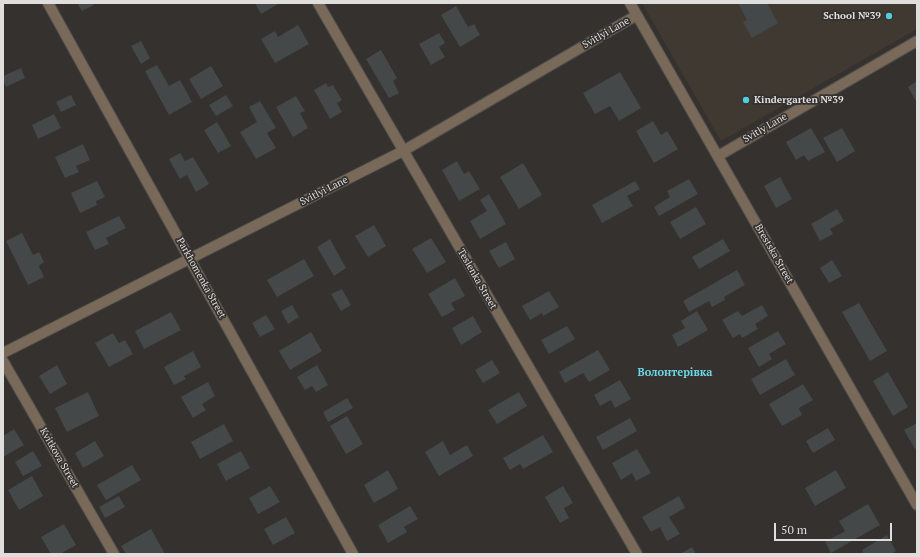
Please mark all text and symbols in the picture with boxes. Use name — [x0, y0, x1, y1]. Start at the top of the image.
place label: School №39 — [823, 10, 881, 22]
marker: School №39 — [884, 11, 894, 21]
street label: Svitlyi Lane — [580, 15, 632, 51]
place label: Kindergarten №39 — [754, 94, 844, 106]
marker: Kindergarten №39 — [741, 95, 751, 105]
street label: Svitly Lane — [741, 111, 789, 145]
street label: Svitlyi Lane — [298, 174, 350, 208]
street label: Brestska Street — [752, 222, 796, 286]
street label: Parkhomenka Street — [174, 236, 228, 320]
street label: Teslenka Street — [455, 246, 499, 312]
district label: Волонтерівка — [638, 366, 712, 380]
street label: Kvitkova Street — [37, 426, 81, 490]
scale bar — [776, 515, 894, 541]
text: 50 m — [781, 522, 807, 537]

